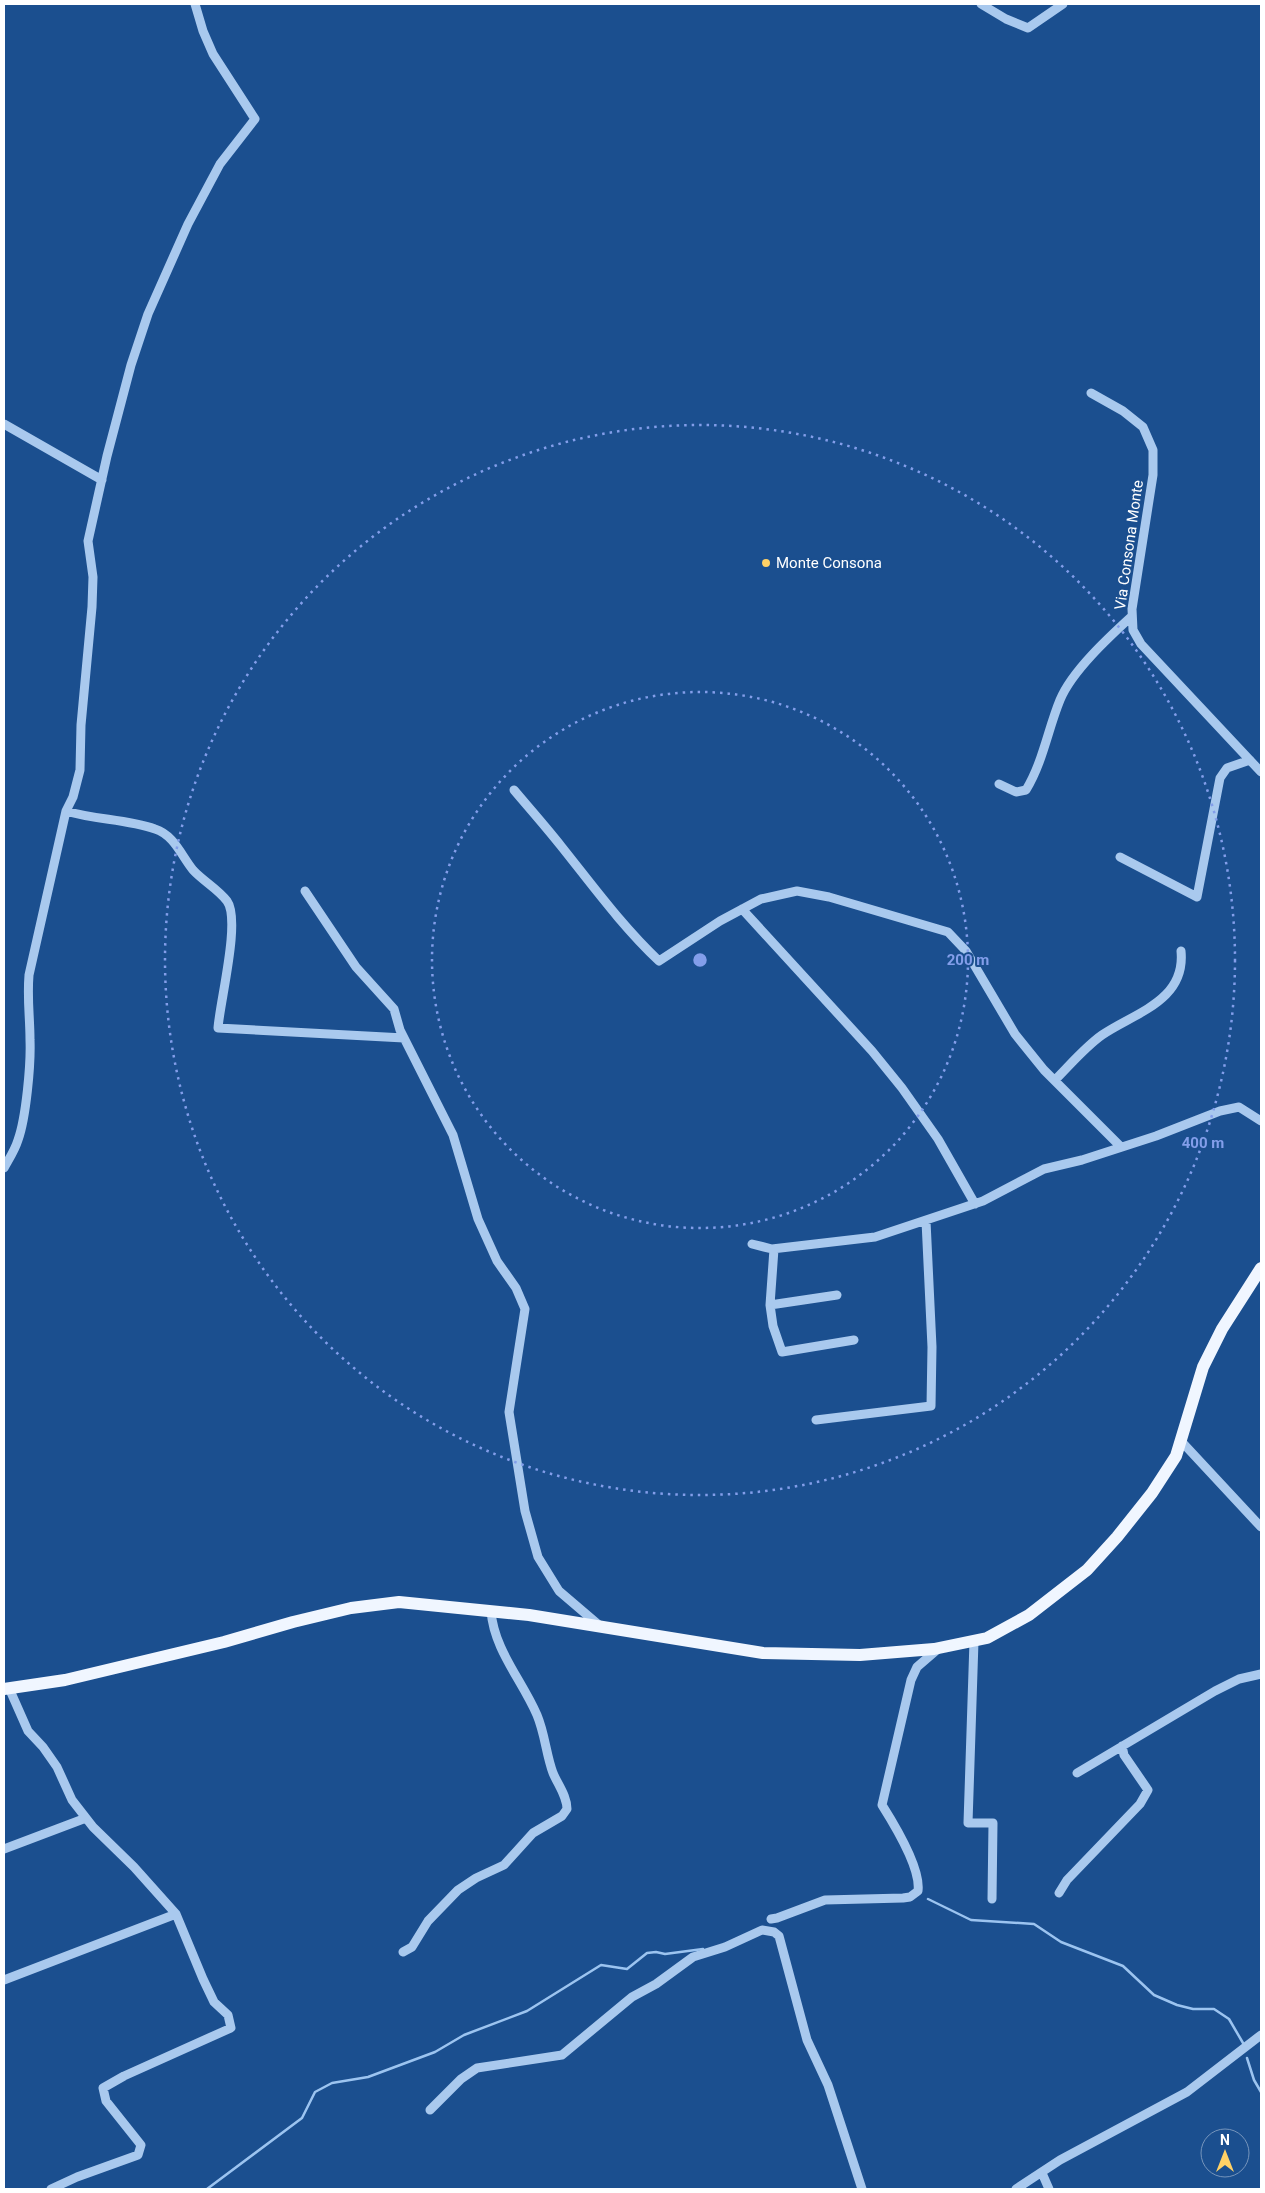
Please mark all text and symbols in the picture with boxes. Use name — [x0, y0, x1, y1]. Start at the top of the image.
street label: Via Consona Monte — [1111, 479, 1147, 611]
place label: Monte Consona — [776, 554, 882, 572]
marker: Monte Consona — [760, 557, 772, 569]
centre of rings — [691, 951, 709, 969]
text: 200 m — [947, 951, 989, 969]
text: 400 m — [1182, 1134, 1224, 1152]
north arrow — [1200, 2128, 1250, 2178]
text: N — [1220, 2132, 1230, 2148]

